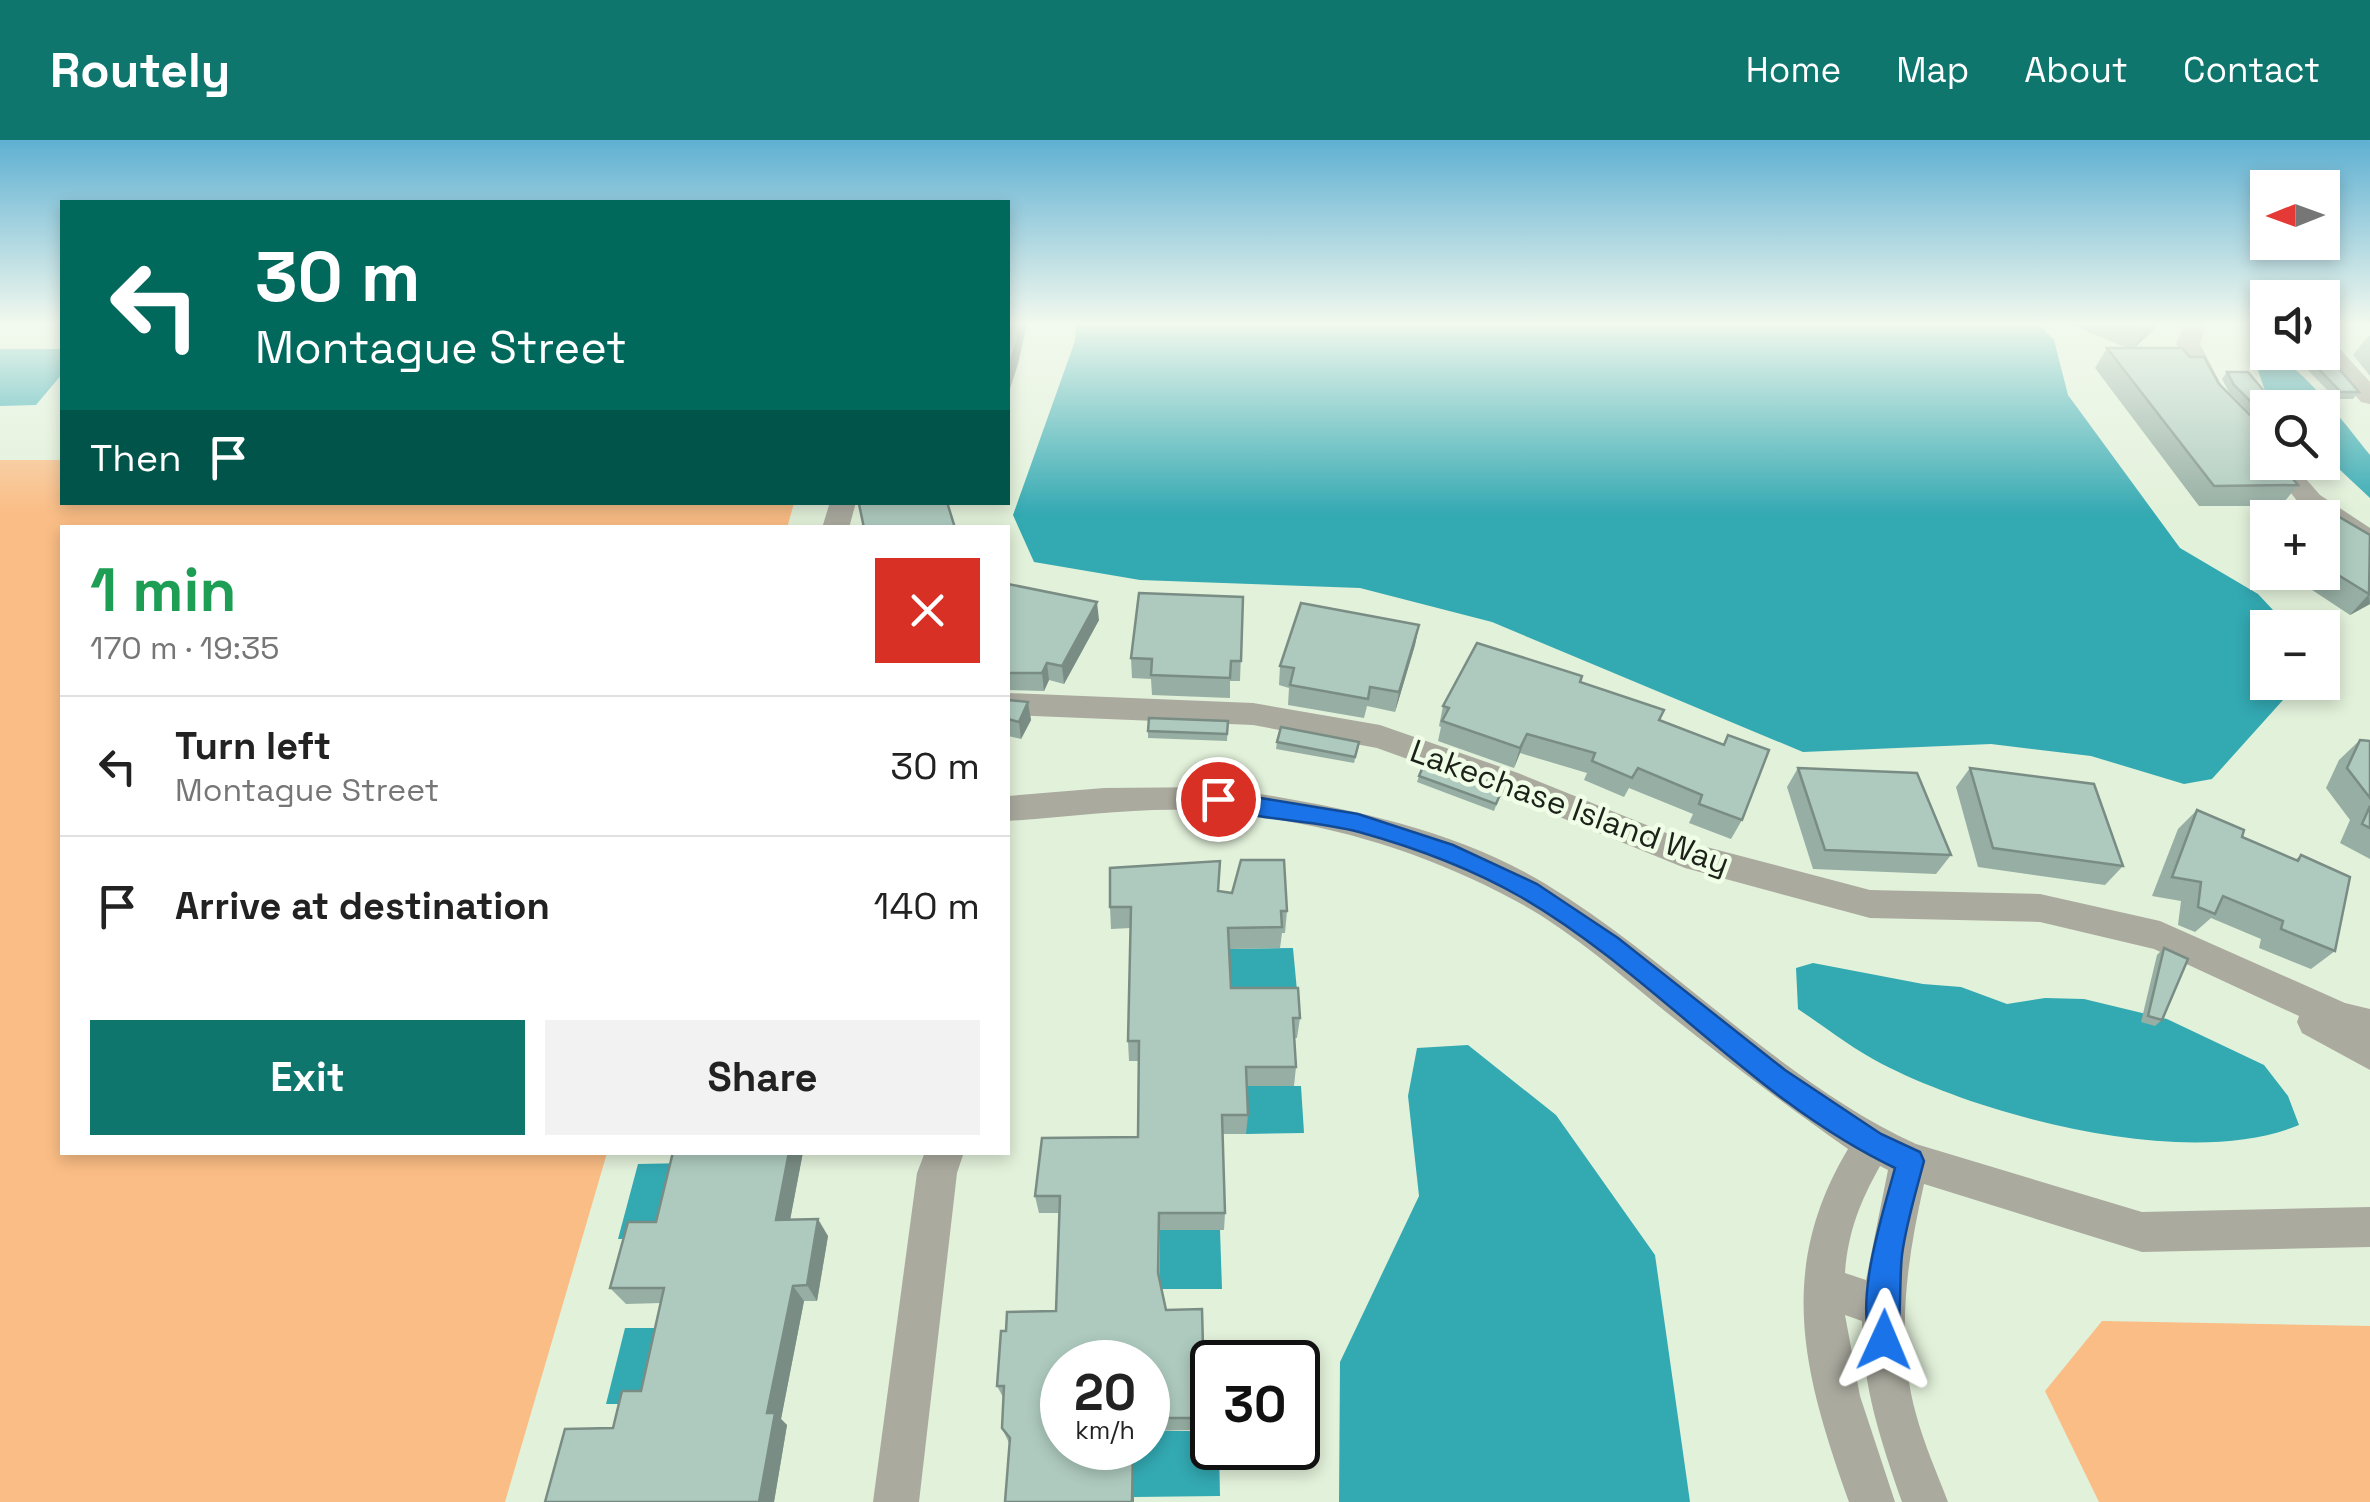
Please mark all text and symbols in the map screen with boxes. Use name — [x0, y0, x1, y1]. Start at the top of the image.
text: Routely — [50, 40, 230, 101]
text: Home — [1746, 48, 1841, 92]
text: Map — [1896, 48, 1969, 92]
text: About — [2024, 48, 2128, 92]
text: Contact — [2183, 48, 2320, 92]
north arrow — [2250, 170, 2340, 260]
map controls — [2250, 170, 2340, 700]
text: 30 m — [255, 232, 420, 321]
icon: left — [90, 240, 220, 370]
button: sound — [2250, 280, 2340, 370]
text: Montague Street — [255, 319, 627, 376]
button: search — [2250, 390, 2340, 480]
icon: arrive — [201, 430, 256, 485]
text: Then — [90, 434, 181, 482]
button: + — [2250, 500, 2340, 590]
text: 1 min — [90, 552, 237, 629]
button: close — [875, 558, 980, 663]
button: − — [2250, 610, 2340, 700]
text: 170 m · 19:35 — [90, 628, 279, 668]
text: Turn left — [175, 722, 331, 770]
street label: Lakechase Island Way — [1405, 731, 1735, 883]
icon: left — [90, 739, 145, 794]
text: 30 m — [890, 742, 980, 790]
pin — [1176, 757, 1261, 842]
text: Montague Street — [175, 770, 439, 810]
icon: arrive — [1191, 772, 1246, 827]
icon: arrive — [90, 879, 145, 934]
text: Arrive at destination — [175, 882, 550, 930]
text: 140 m — [874, 882, 980, 930]
button: Exit — [90, 1020, 525, 1135]
button: Share — [545, 1020, 980, 1135]
position arrow — [1832, 1288, 1936, 1392]
speed limit sign: 30 — [1190, 1340, 1320, 1470]
text: 20 — [1074, 1361, 1136, 1425]
text: km/h — [1075, 1414, 1135, 1446]

